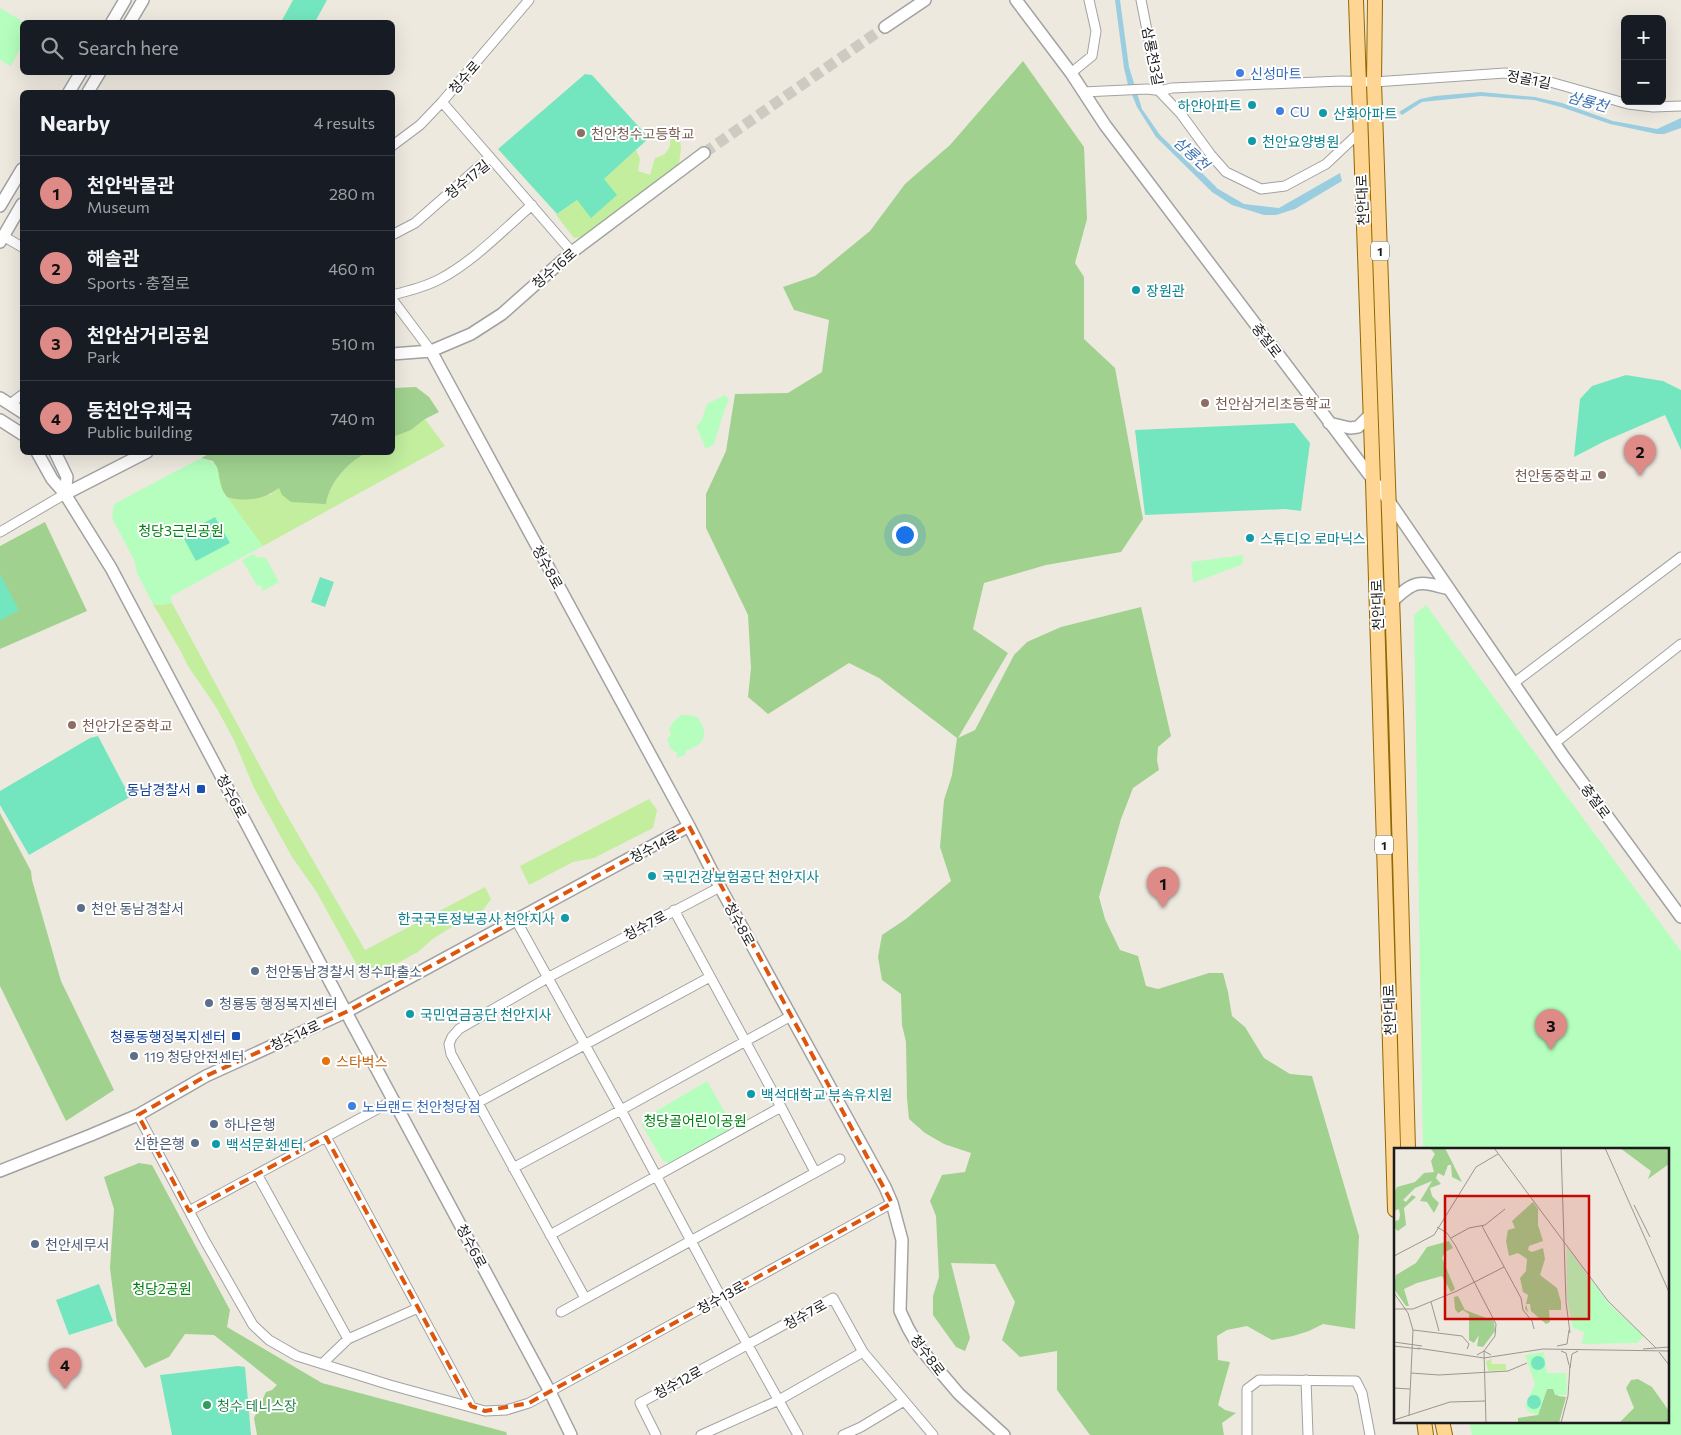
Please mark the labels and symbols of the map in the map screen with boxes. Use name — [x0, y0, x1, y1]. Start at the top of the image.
street label: 삼룡천3길 — [1139, 25, 1167, 87]
street label: 청수로 — [445, 57, 483, 97]
place label: 신성마트 — [1250, 65, 1302, 82]
street label: 정골1길 — [1505, 66, 1553, 92]
marker: 신성마트 — [1234, 67, 1246, 79]
water label: 삼룡천 — [1566, 87, 1612, 116]
place label: 하얀아파트 — [1178, 97, 1242, 114]
marker: 하얀아파트 — [1246, 99, 1258, 111]
place label: CU — [1290, 103, 1310, 120]
marker: CU — [1274, 105, 1286, 117]
place label: 산화아파트 — [1333, 105, 1398, 122]
marker: 산화아파트 — [1317, 107, 1329, 119]
place label: 천안청수고등학교 — [591, 125, 694, 142]
marker: 천안청수고등학교 — [575, 127, 587, 139]
water label: 삼룡천 — [1171, 132, 1215, 175]
place label: 천안요양병원 — [1262, 133, 1339, 150]
marker: 천안요양병원 — [1246, 135, 1258, 147]
street label: 청수17길 — [441, 156, 493, 202]
street label: 천안대로 — [1353, 174, 1371, 226]
road number: 1 — [1371, 242, 1389, 260]
street label: 청수16로 — [528, 244, 580, 292]
place label: 장원관 — [1146, 282, 1185, 299]
marker: 장원관 — [1130, 284, 1142, 296]
street label: 충절로 — [1249, 319, 1285, 361]
place label: 천안삼거리초등학교 — [1215, 395, 1331, 412]
marker: 천안삼거리초등학교 — [1199, 397, 1211, 409]
pin: 2 — [1624, 435, 1656, 476]
place label: 천안동중학교 — [1515, 467, 1592, 484]
marker: 천안동중학교 — [1596, 469, 1608, 481]
park label: 청당3근린공원 — [138, 522, 224, 539]
your location — [892, 522, 918, 548]
place label: 스튜디오 로마닉스 — [1260, 530, 1366, 547]
marker: 스튜디오 로마닉스 — [1244, 532, 1256, 544]
street label: 청수8로 — [529, 542, 567, 592]
street label: 천안대로 — [1368, 579, 1386, 631]
place label: 천안가온중학교 — [82, 717, 172, 734]
marker: 천안가온중학교 — [66, 719, 78, 731]
street label: 청수6로 — [213, 771, 251, 821]
street label: 충절로 — [1578, 780, 1614, 822]
place label: 동남경찰서 — [127, 781, 191, 798]
marker: 동남경찰서 — [195, 783, 207, 795]
street label: 청수14로 — [627, 826, 682, 866]
road number: 1 — [1375, 836, 1393, 854]
pin: 1 — [1147, 867, 1179, 908]
place label: 국민건강보험공단 천안지사 — [662, 868, 819, 885]
marker: 국민건강보험공단 천안지사 — [646, 870, 658, 882]
street label: 청수8로 — [721, 899, 759, 949]
place label: 천안 동남경찰서 — [91, 900, 184, 917]
marker: 천안 동남경찰서 — [75, 902, 87, 914]
street label: 청수7로 — [621, 907, 669, 943]
place label: 한국국토정보공사 천안지사 — [398, 910, 555, 927]
marker: 한국국토정보공사 천안지사 — [559, 912, 571, 924]
place label: 천안동남경찰서 청수파출소 — [265, 963, 422, 980]
marker: 천안동남경찰서 청수파출소 — [249, 965, 261, 977]
street label: 천안대로 — [1380, 984, 1398, 1036]
place label: 청룡동 행정복지센터 — [219, 995, 338, 1012]
marker: 청룡동 행정복지센터 — [203, 997, 215, 1009]
place label: 국민연금공단 천안지사 — [420, 1006, 552, 1023]
marker: 국민연금공단 천안지사 — [404, 1008, 416, 1020]
pin: 3 — [1535, 1009, 1567, 1050]
street label: 청수14로 — [267, 1016, 323, 1054]
place label: 청룡동행정복지센터 — [110, 1028, 226, 1045]
marker: 청룡동행정복지센터 — [230, 1030, 242, 1042]
place label: 119 청당안전센터 — [144, 1048, 244, 1065]
marker: 119 청당안전센터 — [128, 1050, 140, 1062]
place label: 스타벅스 — [336, 1053, 388, 1070]
marker: 스타벅스 — [320, 1055, 332, 1067]
place label: 백석대학교 부속유치원 — [761, 1086, 892, 1103]
marker: 백석대학교 부속유치원 — [745, 1088, 757, 1100]
place label: 노브랜드 천안청당점 — [362, 1098, 481, 1115]
marker: 노브랜드 천안청당점 — [346, 1100, 358, 1112]
park label: 청당골어린이공원 — [643, 1112, 747, 1129]
place label: 하나은행 — [224, 1116, 276, 1133]
marker: 하나은행 — [208, 1118, 220, 1130]
place label: 신한은행 — [133, 1135, 185, 1152]
place label: 백석문화센터 — [226, 1136, 303, 1153]
marker: 신한은행 — [189, 1137, 201, 1149]
marker: 백석문화센터 — [210, 1138, 222, 1150]
inset map — [1394, 1148, 1668, 1422]
street label: 청수6로 — [453, 1221, 491, 1271]
place label: 천안세무서 — [45, 1236, 109, 1253]
marker: 천안세무서 — [29, 1238, 41, 1250]
street label: 청수13로 — [694, 1277, 748, 1317]
park label: 청당2공원 — [132, 1280, 192, 1297]
street label: 청수7로 — [781, 1295, 829, 1333]
street label: 청수8로 — [907, 1331, 949, 1379]
pin: 4 — [49, 1348, 81, 1389]
street label: 청수12로 — [651, 1362, 705, 1402]
place label: 청수 테니스장 — [217, 1397, 297, 1414]
marker: 청수 테니스장 — [201, 1399, 213, 1411]

